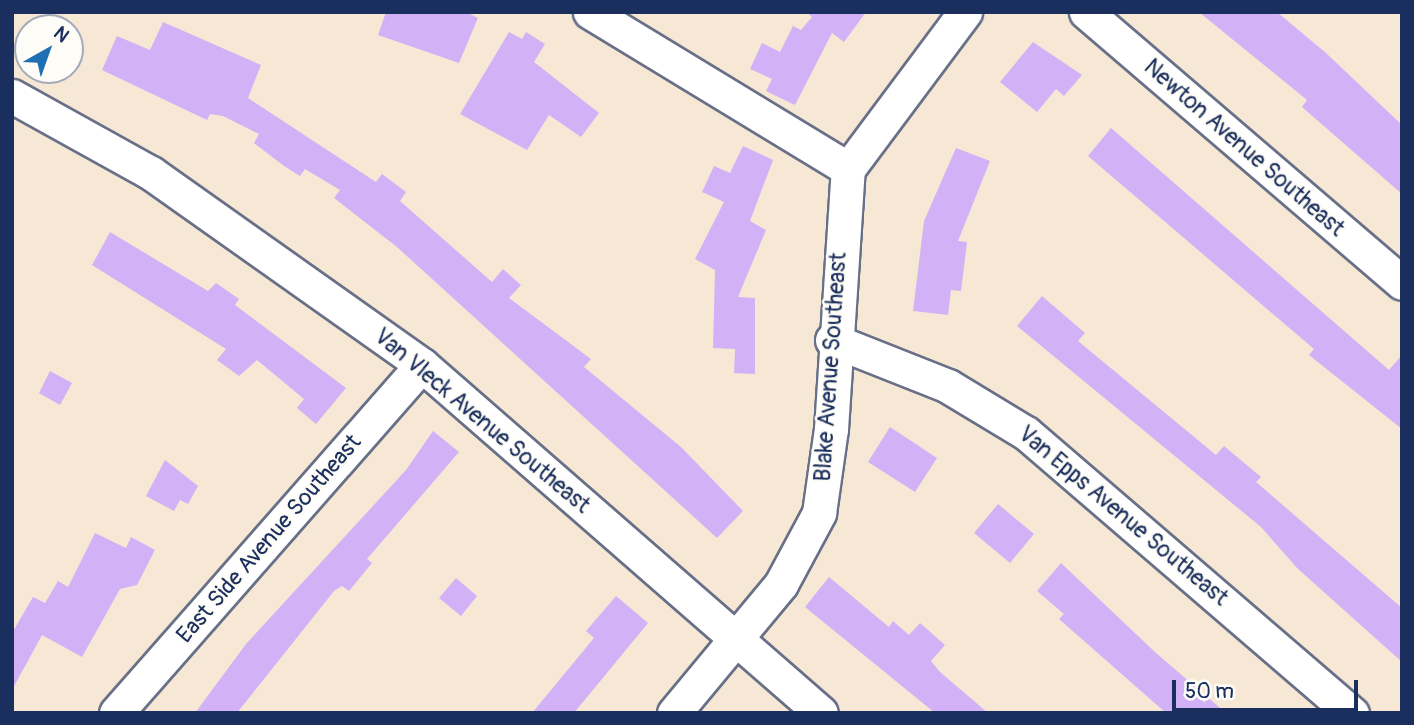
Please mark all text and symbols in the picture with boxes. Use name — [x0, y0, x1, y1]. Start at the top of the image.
north arrow — [14, 14, 84, 84]
text: N — [49, 21, 74, 48]
street label: Newton Avenue Southeast — [1138, 53, 1350, 243]
street label: Blake Avenue Southeast — [809, 251, 853, 483]
street label: Van Vleck Avenue Southeast — [368, 323, 596, 519]
street label: Van Epps Avenue Southeast — [1012, 420, 1234, 612]
street label: East Side Avenue Southeast — [171, 429, 367, 649]
scale bar — [1176, 666, 1362, 710]
text: 50 m — [1185, 678, 1234, 705]

